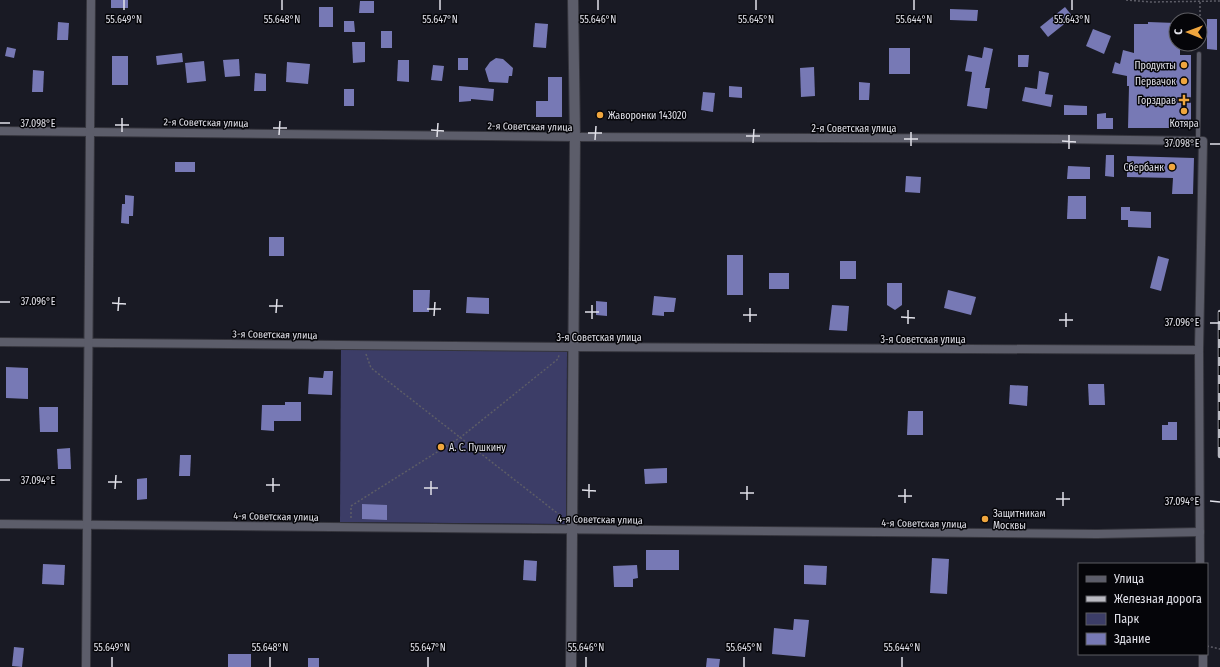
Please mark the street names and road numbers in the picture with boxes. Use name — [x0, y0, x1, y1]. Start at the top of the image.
street label: 2-я Советская улица — [163, 116, 249, 130]
street label: 2-я Советская улица — [487, 120, 573, 134]
street label: 2-я Советская улица — [811, 123, 897, 135]
street label: 3-я Советская улица — [232, 328, 318, 342]
street label: 3-я Советская улица — [556, 332, 642, 344]
street label: 3-я Советская улица — [880, 334, 966, 346]
street label: 4-я Советская улица — [233, 510, 319, 524]
street label: 4-я Советская улица — [557, 513, 643, 527]
street label: 4-я Советская улица — [881, 517, 967, 531]

